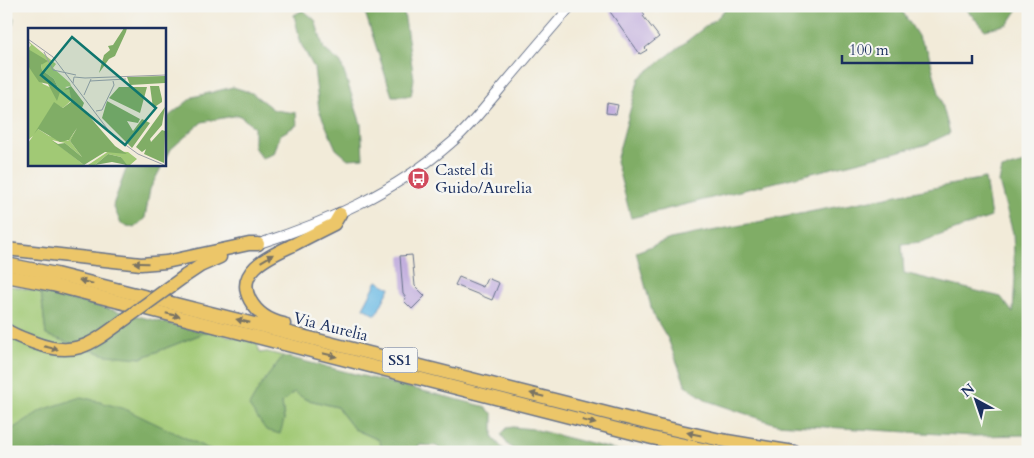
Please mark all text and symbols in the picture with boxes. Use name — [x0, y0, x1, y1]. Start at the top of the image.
inset map — [28, 28, 165, 165]
scale bar — [842, 32, 972, 64]
text: 100 m — [849, 40, 889, 60]
place label: Castel di Guido/Aurelia — [435, 159, 532, 199]
bus stop icon: Castel di Guido/Aurelia — [407, 166, 431, 190]
one-way arrow — [260, 254, 274, 263]
one-way arrow — [133, 259, 149, 267]
one-way arrow — [78, 277, 93, 285]
street label: Via Aurelia — [291, 307, 370, 347]
one-way arrow — [165, 312, 180, 320]
one-way arrow — [236, 317, 251, 325]
one-way arrow — [44, 344, 59, 352]
road number: SS1 — [382, 348, 418, 372]
one-way arrow — [323, 352, 338, 360]
north arrow — [952, 376, 1002, 426]
text: N — [957, 379, 979, 402]
one-way arrow — [529, 391, 544, 399]
one-way arrow — [582, 418, 597, 426]
one-way arrow — [687, 430, 702, 438]

